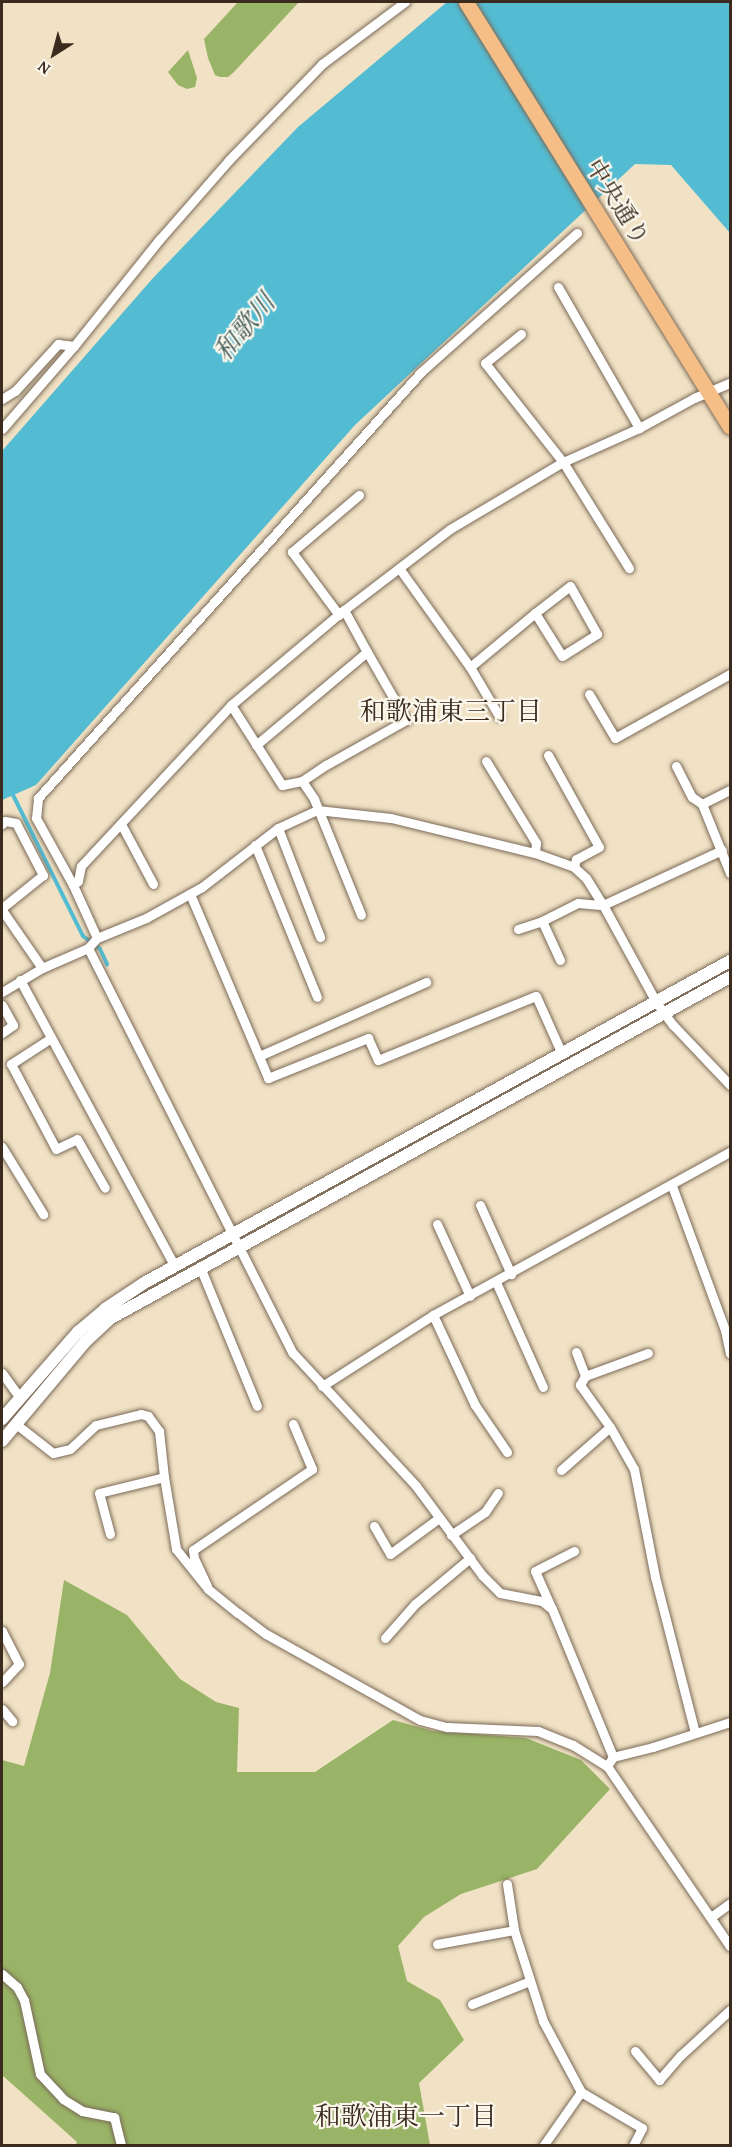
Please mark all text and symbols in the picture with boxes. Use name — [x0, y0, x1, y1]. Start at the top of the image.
north arrow — [24, 24, 84, 84]
text: N — [32, 56, 55, 81]
street label: 中央通り — [580, 154, 656, 250]
water label: 和歌川 — [207, 287, 281, 367]
district label: 和歌浦東三丁目 — [360, 695, 542, 727]
district label: 和歌浦東一丁目 — [315, 2100, 497, 2132]

